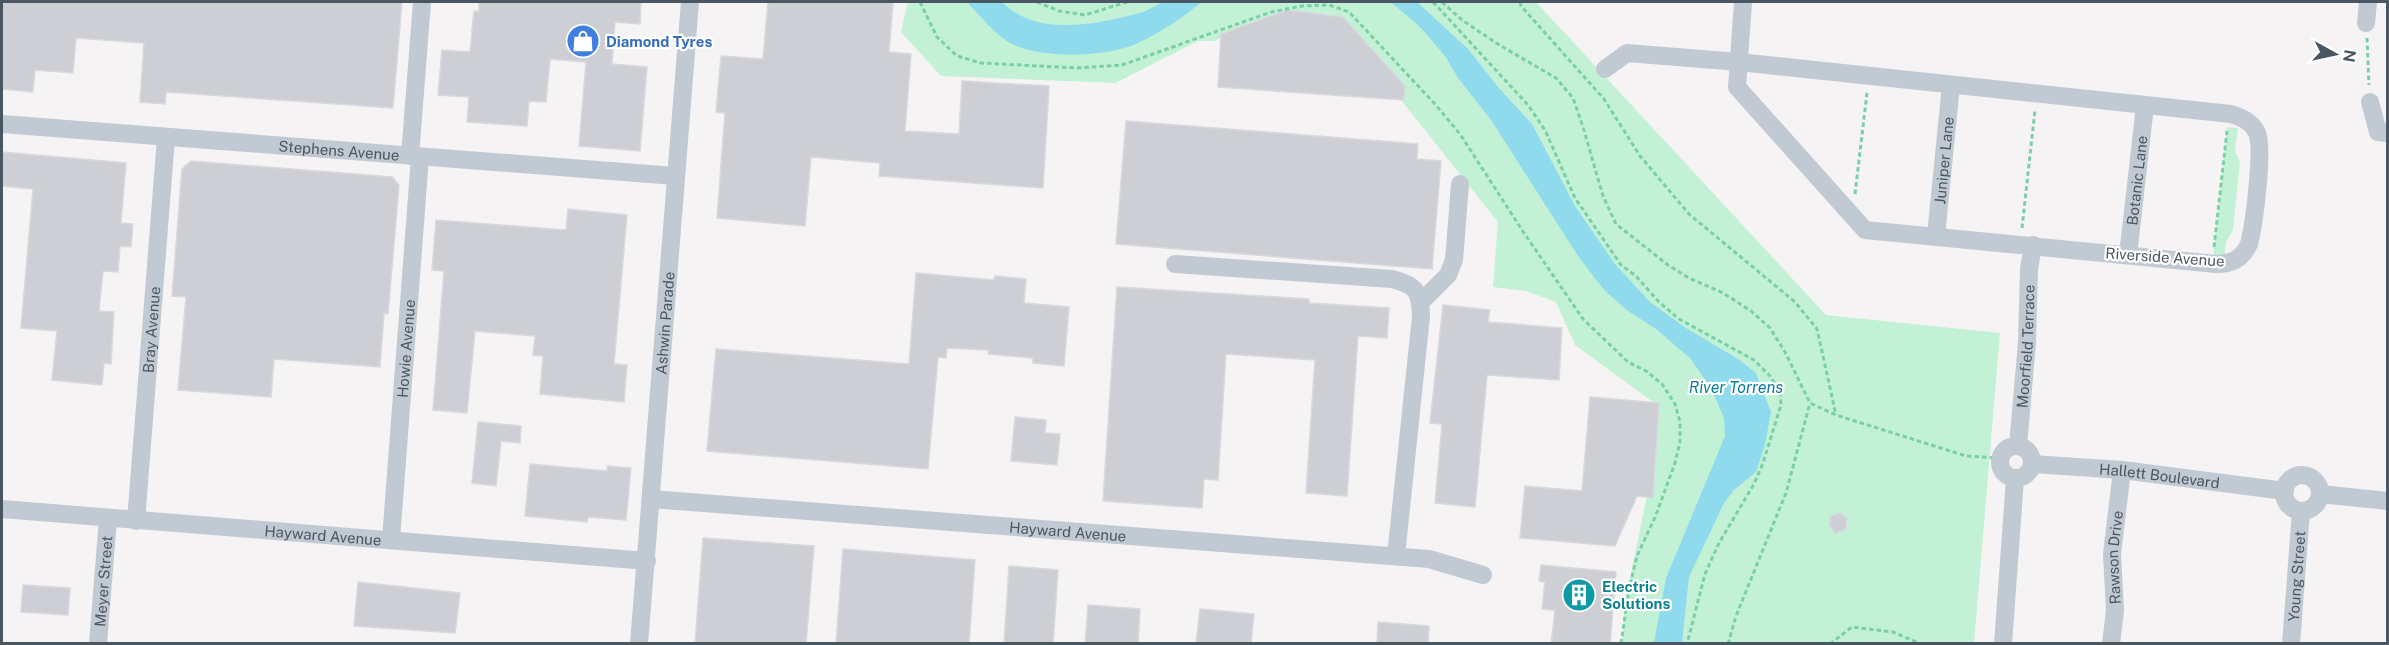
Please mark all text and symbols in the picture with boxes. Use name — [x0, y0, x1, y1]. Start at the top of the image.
shop icon: Diamond Tyres — [565, 23, 601, 59]
north arrow — [2305, 24, 2365, 84]
place label: Diamond Tyres — [606, 33, 712, 50]
text: N — [2339, 48, 2360, 64]
street label: Juniper Lane — [1931, 116, 1956, 205]
street label: Botanic Lane — [2123, 135, 2150, 226]
street label: Stephens Avenue — [278, 137, 400, 163]
street label: Riverside Avenue — [2105, 244, 2225, 270]
street label: Ashwin Parade — [652, 271, 677, 375]
street label: Moorfield Terrace — [2013, 284, 2037, 409]
street label: Bray Avenue — [139, 286, 163, 374]
street label: Howie Avenue — [393, 299, 418, 398]
water label: River Torrens — [1689, 378, 1783, 397]
street label: Hallett Boulevard — [2099, 460, 2221, 491]
street label: Rawson Drive — [2103, 510, 2126, 605]
street label: Hayward Avenue — [1009, 518, 1127, 544]
street label: Hayward Avenue — [264, 522, 382, 548]
street label: Young Street — [2284, 530, 2308, 622]
street label: Meyer Street — [91, 535, 115, 627]
building icon: Electric Solutions — [1561, 577, 1597, 613]
place label: Electric Solutions — [1602, 578, 1670, 612]

